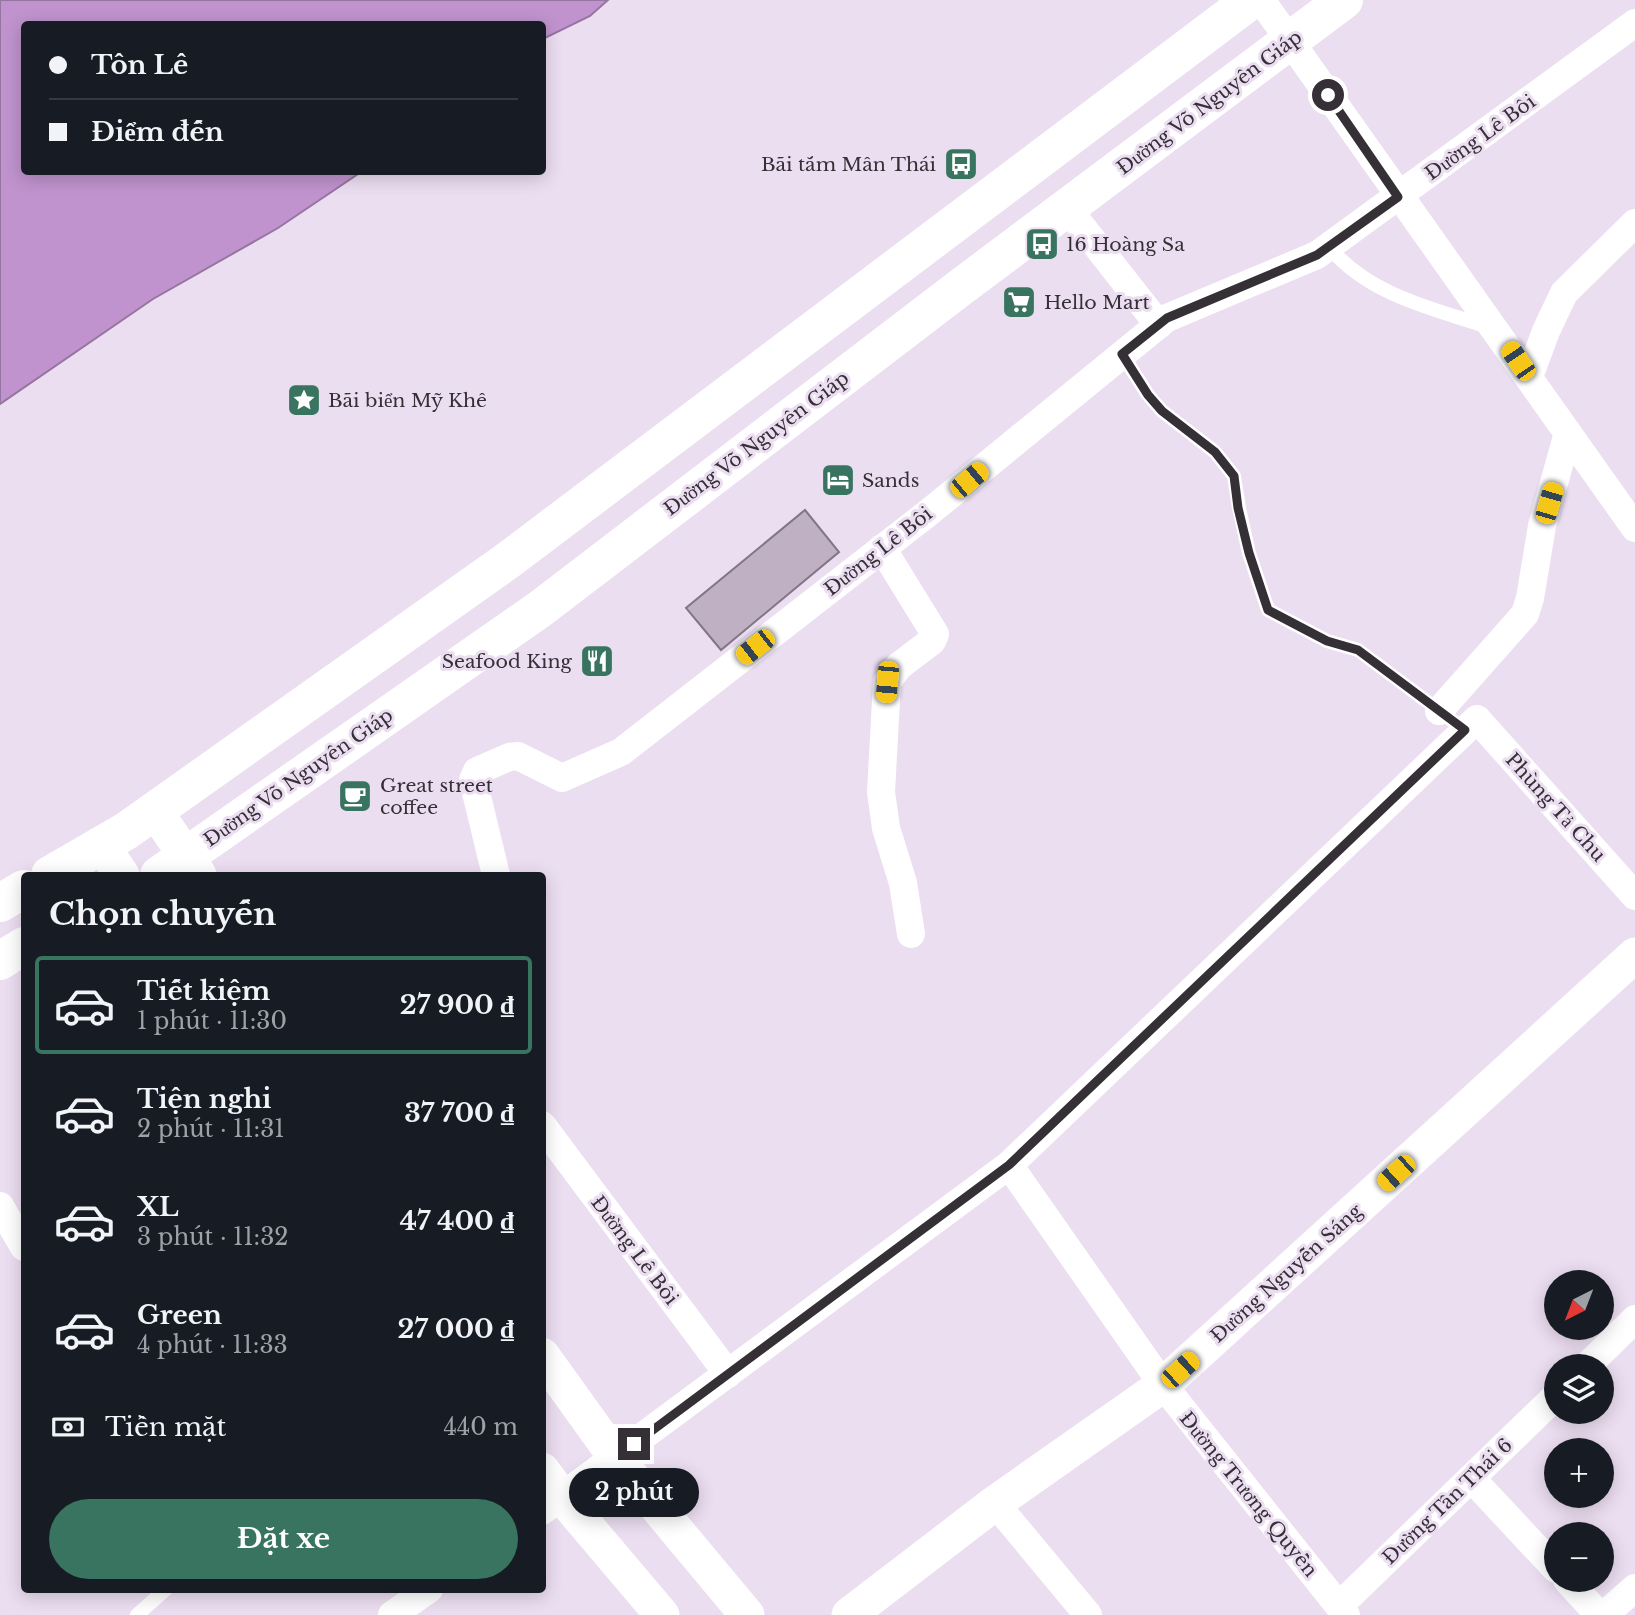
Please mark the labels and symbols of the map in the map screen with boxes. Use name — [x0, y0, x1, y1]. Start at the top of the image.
street label: Đường Võ Nguyên Giáp — [1112, 25, 1306, 179]
route start — [1312, 79, 1344, 111]
street label: Đường Lê Bôi — [1421, 89, 1540, 185]
bus stop icon: Bãi tắm Mân Thái — [942, 145, 980, 183]
place label: Bãi tắm Mân Thái — [761, 153, 937, 176]
bus stop icon: 16 Hoàng Sa — [1023, 225, 1061, 263]
place label: 16 Hoàng Sa — [1066, 233, 1185, 256]
supermarket icon: Hello Mart — [1000, 283, 1038, 321]
place label: Hello Mart — [1044, 291, 1151, 314]
car — [1498, 338, 1539, 384]
street label: Đường Võ Nguyên Giáp — [659, 366, 853, 520]
place icon: Bãi biển Mỹ Khê — [285, 381, 323, 419]
place label: Bãi biển Mỹ Khê — [328, 389, 487, 412]
car — [947, 458, 992, 502]
hotel icon: Sands — [819, 461, 857, 499]
place label: Sands — [862, 469, 919, 492]
car — [1534, 480, 1565, 526]
street label: Đường Lê Bôi — [820, 502, 937, 601]
car — [732, 626, 779, 668]
restaurant icon: Seafood King — [578, 642, 616, 680]
place label: Seafood King — [442, 650, 573, 673]
car — [875, 660, 900, 704]
street label: Đường Võ Nguyên Giáp — [199, 703, 397, 852]
street label: Phùng Tả Chu — [1501, 748, 1611, 867]
place label: Great street coffee — [380, 774, 494, 819]
cafe icon: Great street coffee — [336, 777, 374, 815]
car — [1374, 1151, 1419, 1195]
street label: Đường Lê Bôi — [586, 1191, 683, 1310]
street label: Đường Nguyễn Sáng — [1206, 1199, 1367, 1347]
north arrow — [1544, 1270, 1614, 1340]
car — [1158, 1348, 1203, 1392]
street label: Đường Trương Quyền — [1175, 1407, 1322, 1581]
route end — [618, 1428, 650, 1460]
street label: Đường Tân Thái 6 — [1378, 1434, 1517, 1569]
callout: 2 phút — [569, 1468, 699, 1518]

